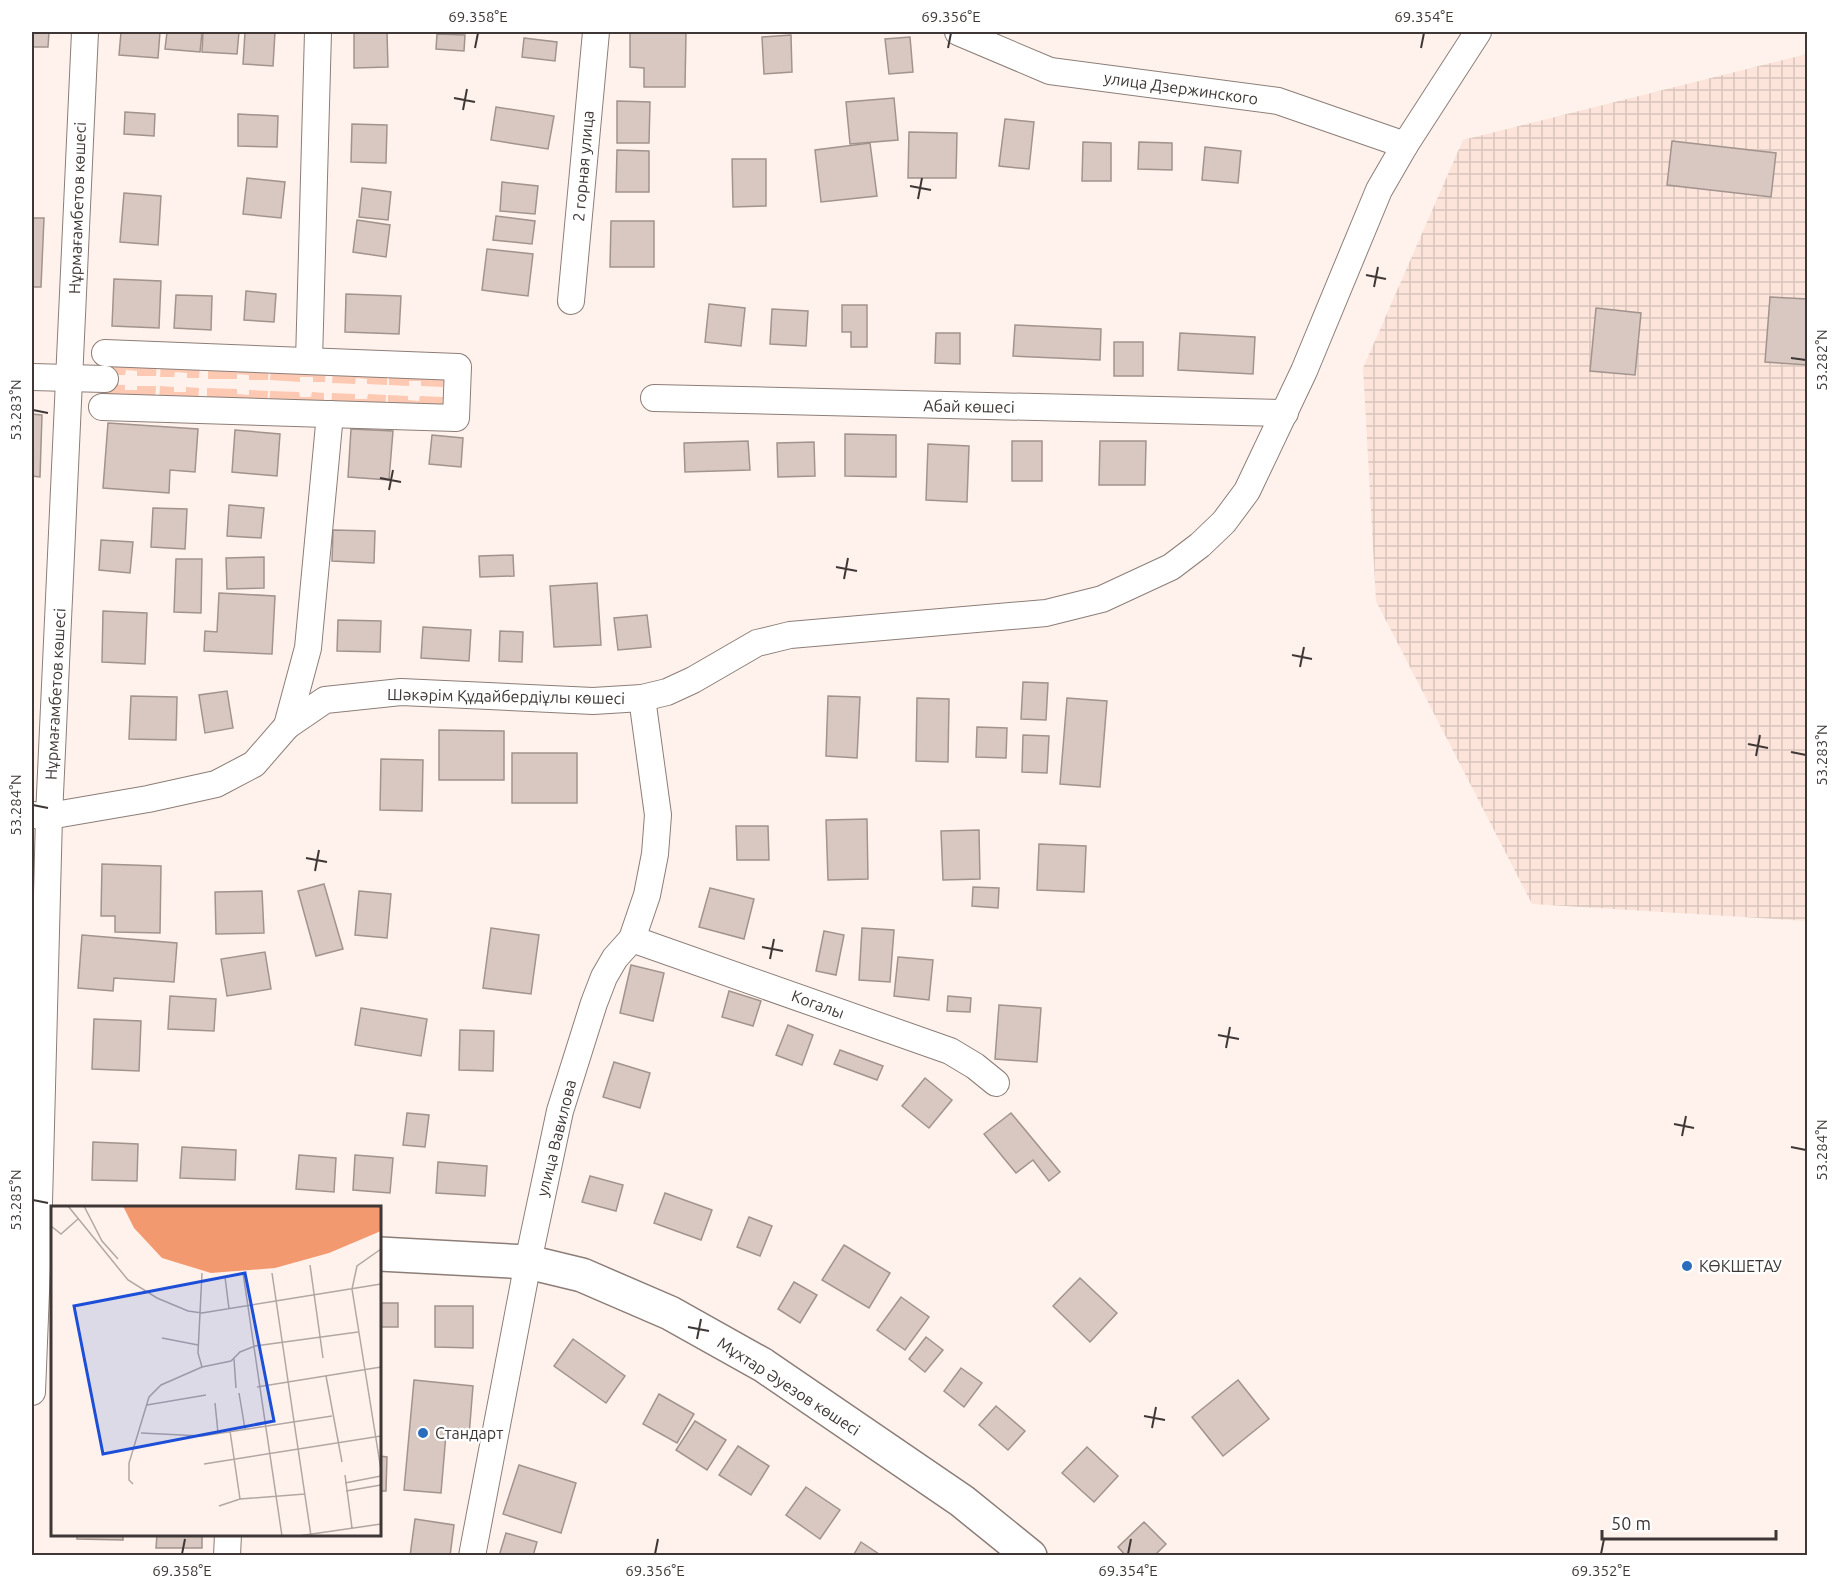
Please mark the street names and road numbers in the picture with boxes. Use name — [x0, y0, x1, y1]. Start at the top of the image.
street label: улица Дзержинского — [1103, 68, 1259, 108]
street label: 2 горная улица — [569, 110, 597, 222]
street label: Нұрмағамбетов көшесі — [65, 122, 89, 294]
street label: Абай көшесі — [923, 396, 1015, 416]
street label: Нұрмағамбетов көшесі — [42, 608, 68, 780]
street label: Шәкәрім Құдайбердіұлы көшесі — [387, 685, 625, 707]
street label: Когалы — [789, 986, 847, 1022]
street label: улица Вавилова — [533, 1078, 579, 1198]
street label: Мұхтар Әуезов көшесі — [714, 1333, 864, 1439]

